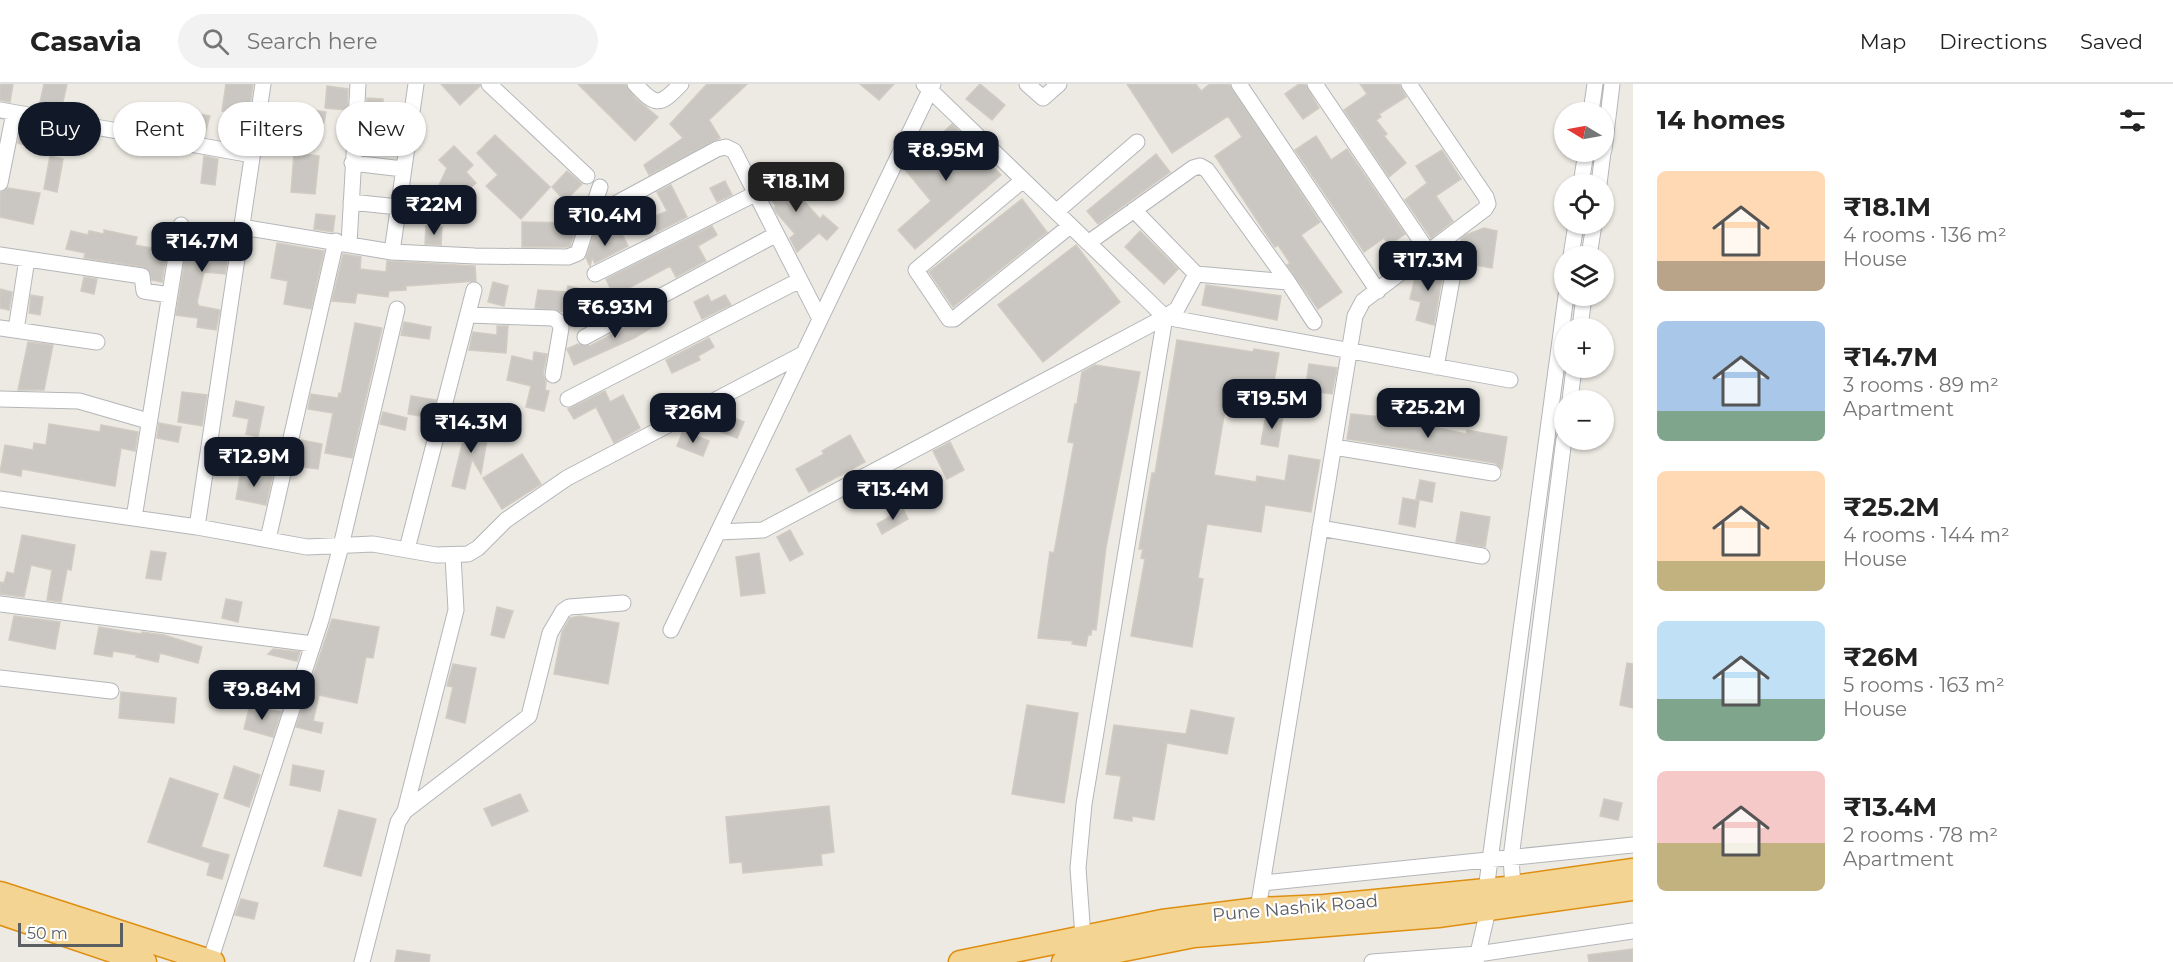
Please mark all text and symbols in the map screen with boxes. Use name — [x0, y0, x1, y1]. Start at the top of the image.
search box — [178, 14, 598, 68]
text: Casavia — [30, 24, 142, 58]
icon: search — [199, 25, 232, 58]
text: Search here — [247, 28, 378, 55]
text: Map — [1860, 29, 1906, 54]
text: Directions — [1939, 29, 2047, 54]
text: Saved — [2080, 29, 2143, 54]
chip: Buy — [18, 102, 101, 156]
chip: Rent — [113, 102, 206, 156]
chip: Filters — [218, 102, 324, 156]
chip: New — [336, 102, 426, 156]
north arrow — [1554, 102, 1614, 162]
map controls — [1554, 102, 1614, 450]
text: 14 homes — [1657, 104, 1785, 136]
icon: filters — [2116, 104, 2149, 137]
pin: ₹8.95M — [897, 131, 995, 182]
text: ₹8.95M — [908, 138, 984, 162]
pin: ₹18.1M — [747, 162, 845, 213]
text: ₹18.1M — [762, 169, 830, 193]
button: locate — [1554, 174, 1614, 234]
pin: ₹22M — [398, 185, 470, 236]
text: ₹18.1M — [1843, 191, 1931, 223]
text: ₹22M — [405, 192, 463, 216]
icon: home — [1705, 195, 1777, 267]
pin: ₹10.4M — [556, 196, 654, 247]
text: ₹10.4M — [568, 203, 642, 227]
pin: ₹14.7M — [153, 222, 251, 273]
text: 4 rooms · 136 m² — [1843, 223, 2007, 247]
text: ₹14.7M — [165, 229, 239, 253]
pin: ₹17.3M — [1379, 241, 1477, 292]
button: layers — [1554, 246, 1614, 306]
text: House — [1843, 247, 1907, 271]
text: ₹17.3M — [1393, 248, 1463, 272]
pin: ₹6.93M — [566, 288, 664, 339]
text: ₹6.93M — [577, 295, 653, 319]
button: + — [1554, 318, 1614, 378]
text: ₹14.7M — [1843, 341, 1938, 373]
icon: home — [1705, 345, 1777, 417]
text: 3 rooms · 89 m² — [1843, 373, 1999, 397]
pin: ₹19.5M — [1223, 379, 1321, 430]
text: ₹19.5M — [1236, 386, 1308, 410]
pin: ₹25.2M — [1379, 388, 1477, 439]
button: − — [1554, 390, 1614, 450]
pin: ₹26M — [657, 393, 729, 444]
text: ₹25.2M — [1391, 395, 1465, 419]
text: Apartment — [1843, 397, 1954, 421]
text: ₹26M — [664, 400, 722, 424]
pin: ₹14.3M — [422, 403, 520, 454]
text: ₹14.3M — [434, 410, 508, 434]
pin: ₹12.9M — [205, 437, 303, 488]
text: ₹12.9M — [218, 444, 290, 468]
pin: ₹13.4M — [844, 470, 942, 521]
text: ₹13.4M — [857, 477, 929, 501]
text: ₹25.2M — [1843, 491, 1940, 523]
icon: home — [1705, 495, 1777, 567]
text: 4 rooms · 144 m² — [1843, 523, 2010, 547]
text: House — [1843, 547, 1907, 571]
text: ₹26M — [1843, 641, 1919, 673]
icon: home — [1705, 645, 1777, 717]
pin: ₹9.84M — [213, 670, 311, 721]
text: 5 rooms · 163 m² — [1843, 673, 2005, 697]
text: ₹9.84M — [223, 677, 301, 701]
text: House — [1843, 697, 1907, 721]
text: ₹13.4M — [1843, 791, 1937, 823]
icon: home — [1705, 795, 1777, 867]
text: 2 rooms · 78 m² — [1843, 823, 1998, 847]
text: Apartment — [1843, 847, 1954, 871]
street label: Pune Nashik Road — [1211, 890, 1379, 926]
scale bar — [18, 920, 123, 948]
text: 50 m — [27, 924, 68, 943]

